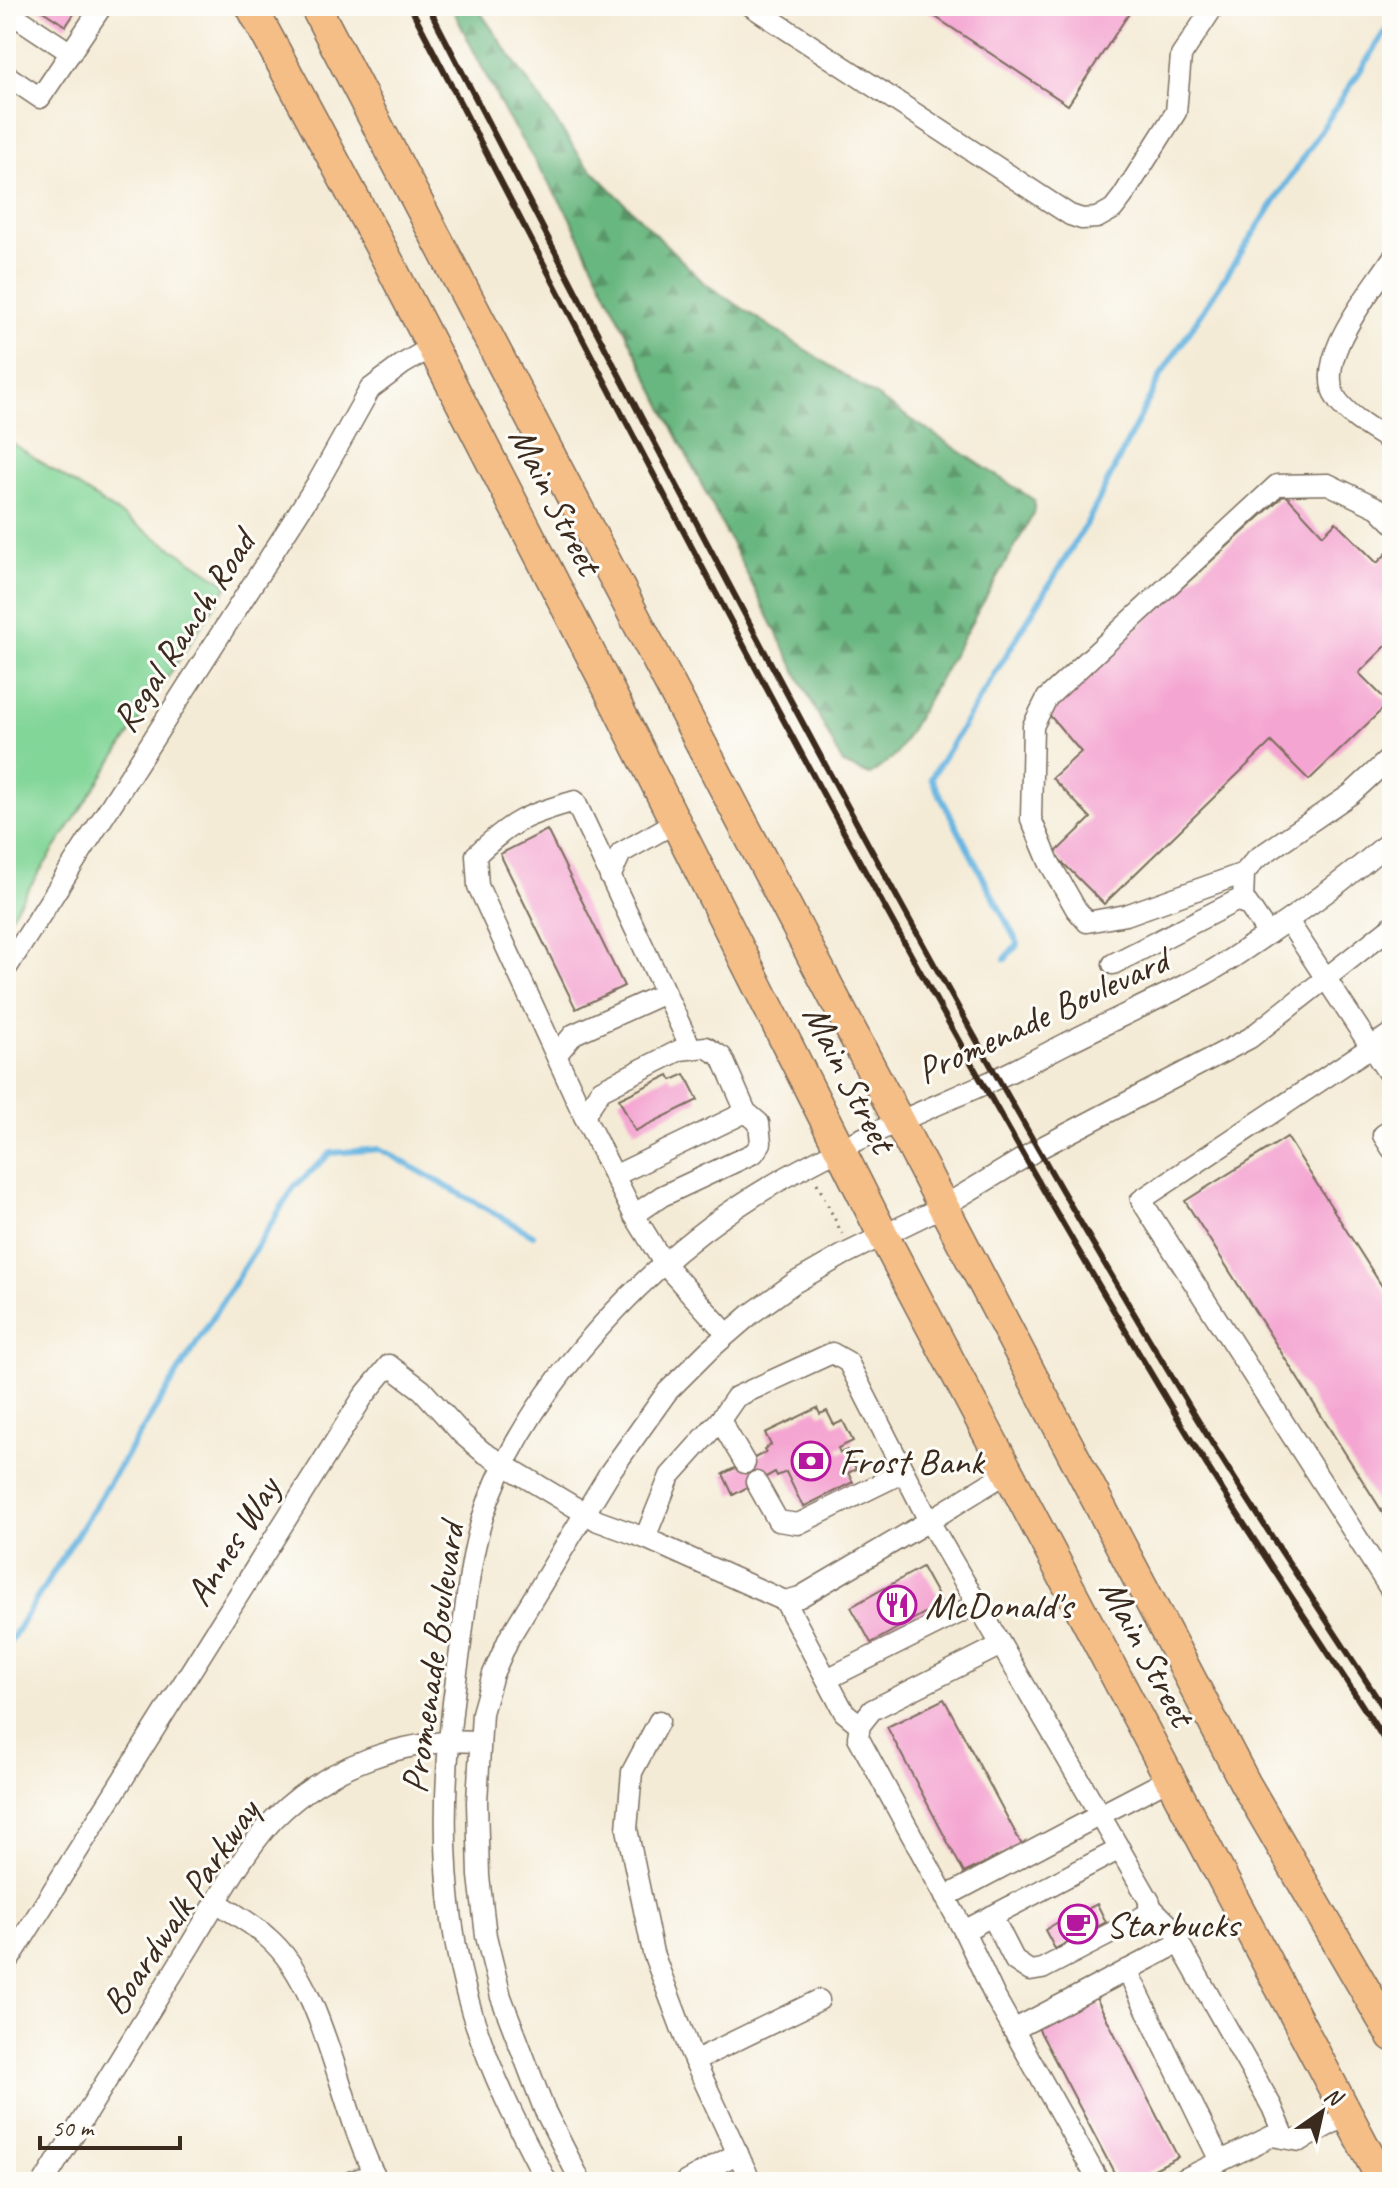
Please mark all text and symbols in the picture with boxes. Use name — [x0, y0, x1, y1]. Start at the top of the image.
street label: Main Street — [498, 419, 614, 585]
street label: Regal Ranch Road — [101, 518, 269, 741]
street label: Promenade Boulevard — [909, 934, 1181, 1094]
street label: Main Street — [792, 997, 908, 1163]
place label: Frost Bank — [839, 1438, 985, 1485]
bank icon: Frost Bank — [790, 1440, 832, 1482]
street label: Annes Way — [175, 1466, 292, 1614]
street label: Promenade Boulevard — [390, 1514, 476, 1796]
street label: Main Street — [1089, 1571, 1207, 1737]
place label: McDonald's — [925, 1582, 1076, 1629]
restaurant icon: McDonald's — [876, 1584, 918, 1626]
street label: Boardwalk Parkway — [91, 1788, 271, 2024]
place label: Starbucks — [1106, 1901, 1242, 1948]
cafe icon: Starbucks — [1057, 1903, 1099, 1945]
north arrow — [1282, 2072, 1362, 2152]
text: N — [1319, 2081, 1349, 2114]
scale bar — [40, 2100, 180, 2150]
text: 50 m — [52, 2113, 95, 2143]

